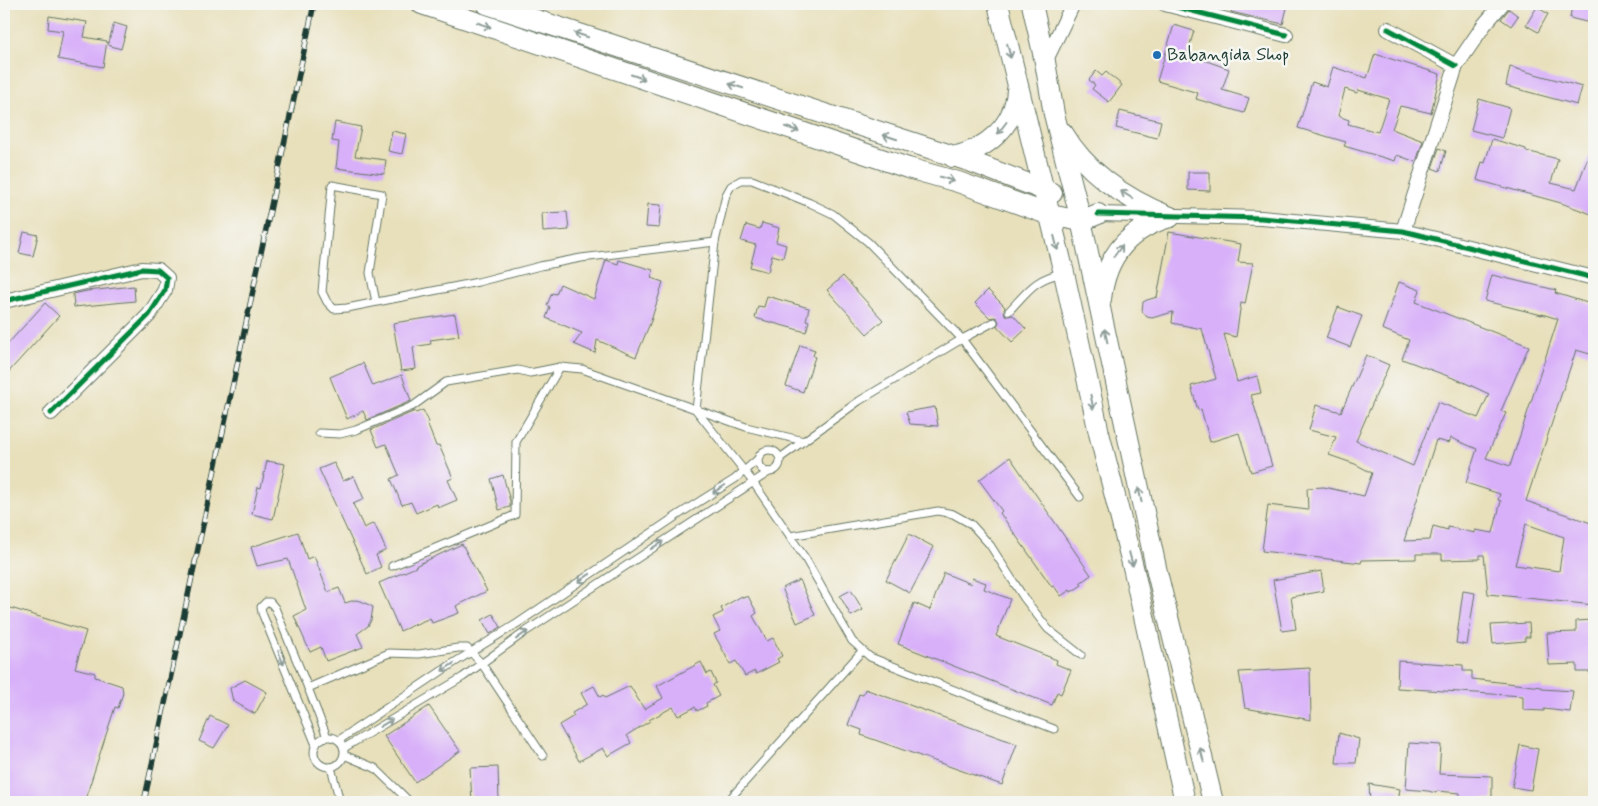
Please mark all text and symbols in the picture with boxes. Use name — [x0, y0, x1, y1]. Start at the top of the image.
one-way arrow — [476, 21, 492, 30]
one-way arrow — [574, 30, 590, 39]
one-way arrow — [1005, 43, 1014, 59]
place label: Babangida Shop — [1167, 43, 1289, 67]
marker: Babangida Shop — [1151, 49, 1163, 61]
one-way arrow — [630, 73, 646, 83]
one-way arrow — [728, 81, 744, 90]
one-way arrow — [996, 121, 1007, 134]
one-way arrow — [784, 125, 800, 134]
one-way arrow — [882, 131, 898, 141]
one-way arrow — [939, 175, 955, 185]
one-way arrow — [1120, 190, 1134, 200]
one-way arrow — [1052, 234, 1061, 250]
one-way arrow — [1113, 244, 1123, 258]
one-way arrow — [1101, 328, 1110, 344]
one-way arrow — [1088, 393, 1097, 409]
one-way arrow — [712, 483, 726, 494]
one-way arrow — [1135, 487, 1145, 503]
one-way arrow — [650, 540, 664, 550]
one-way arrow — [1127, 551, 1137, 567]
one-way arrow — [577, 573, 591, 583]
one-way arrow — [515, 629, 528, 640]
one-way arrow — [276, 650, 286, 665]
one-way arrow — [441, 663, 455, 673]
one-way arrow — [378, 718, 392, 728]
one-way arrow — [1197, 747, 1206, 763]

